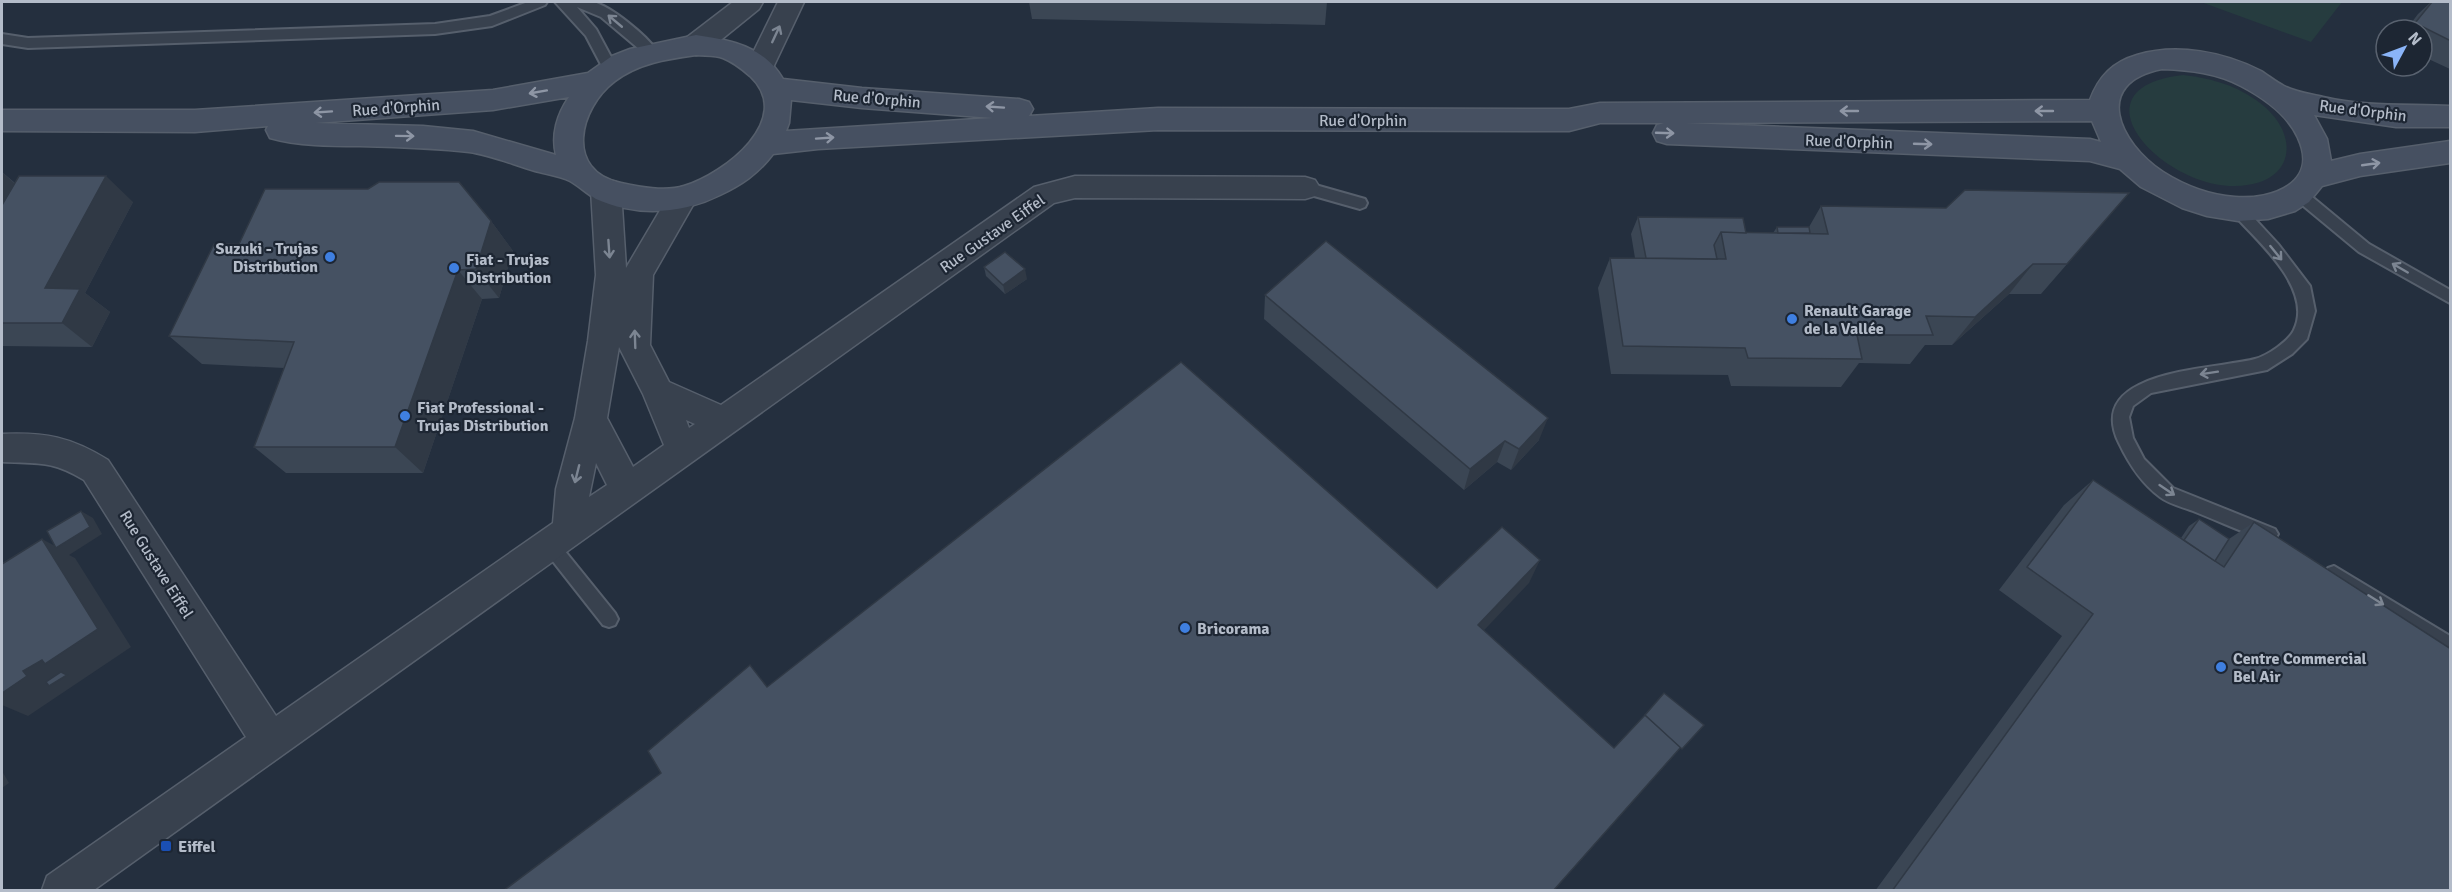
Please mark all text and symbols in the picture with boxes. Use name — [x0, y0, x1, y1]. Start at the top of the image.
one-way arrow — [608, 14, 623, 28]
north arrow — [2374, 18, 2434, 78]
one-way arrow — [770, 26, 782, 44]
text: N — [2403, 28, 2426, 50]
street label: Rue d'Orphin — [832, 85, 922, 113]
one-way arrow — [528, 87, 548, 98]
street label: Rue d'Orphin — [352, 95, 441, 121]
street label: Rue d'Orphin — [2318, 96, 2408, 126]
one-way arrow — [986, 101, 1006, 112]
one-way arrow — [1840, 105, 1860, 117]
one-way arrow — [2035, 105, 2055, 117]
one-way arrow — [313, 107, 333, 118]
street label: Rue d'Orphin — [1319, 111, 1407, 131]
one-way arrow — [1654, 128, 1674, 139]
street label: Rue d'Orphin — [1805, 130, 1893, 154]
one-way arrow — [395, 131, 415, 142]
one-way arrow — [815, 132, 834, 143]
one-way arrow — [1912, 138, 1932, 149]
one-way arrow — [2361, 158, 2381, 169]
street label: Rue Gustave Eiffel — [936, 190, 1049, 277]
one-way arrow — [604, 238, 615, 258]
place label: Suzuki - Trujas Distribution — [216, 239, 318, 277]
one-way arrow — [2269, 245, 2283, 260]
marker: Suzuki - Trujas Distribution — [323, 250, 337, 264]
place label: Fiat - Trujas Distribution — [466, 250, 551, 288]
marker: Fiat - Trujas Distribution — [447, 261, 461, 275]
one-way arrow — [2391, 262, 2409, 273]
place label: Renault Garage de la Vallée — [1804, 301, 1911, 339]
marker: Renault Garage de la Vallée — [1785, 312, 1799, 326]
one-way arrow — [630, 330, 641, 350]
one-way arrow — [2200, 368, 2220, 379]
place label: Fiat Professional - Trujas Distribution — [417, 398, 549, 436]
marker: Fiat Professional - Trujas Distribution — [398, 409, 412, 423]
one-way arrow — [570, 464, 582, 483]
one-way arrow — [2158, 484, 2174, 496]
street label: Rue Gustave Eiffel — [115, 507, 198, 623]
one-way arrow — [2367, 594, 2384, 606]
place label: Bricorama — [1197, 619, 1270, 639]
marker: Bricorama — [1178, 621, 1192, 635]
place label: Centre Commercial Bel Air — [2233, 649, 2367, 687]
marker: Centre Commercial Bel Air — [2214, 660, 2228, 674]
place label: Eiffel — [178, 837, 215, 857]
marker: Eiffel — [159, 839, 173, 853]

